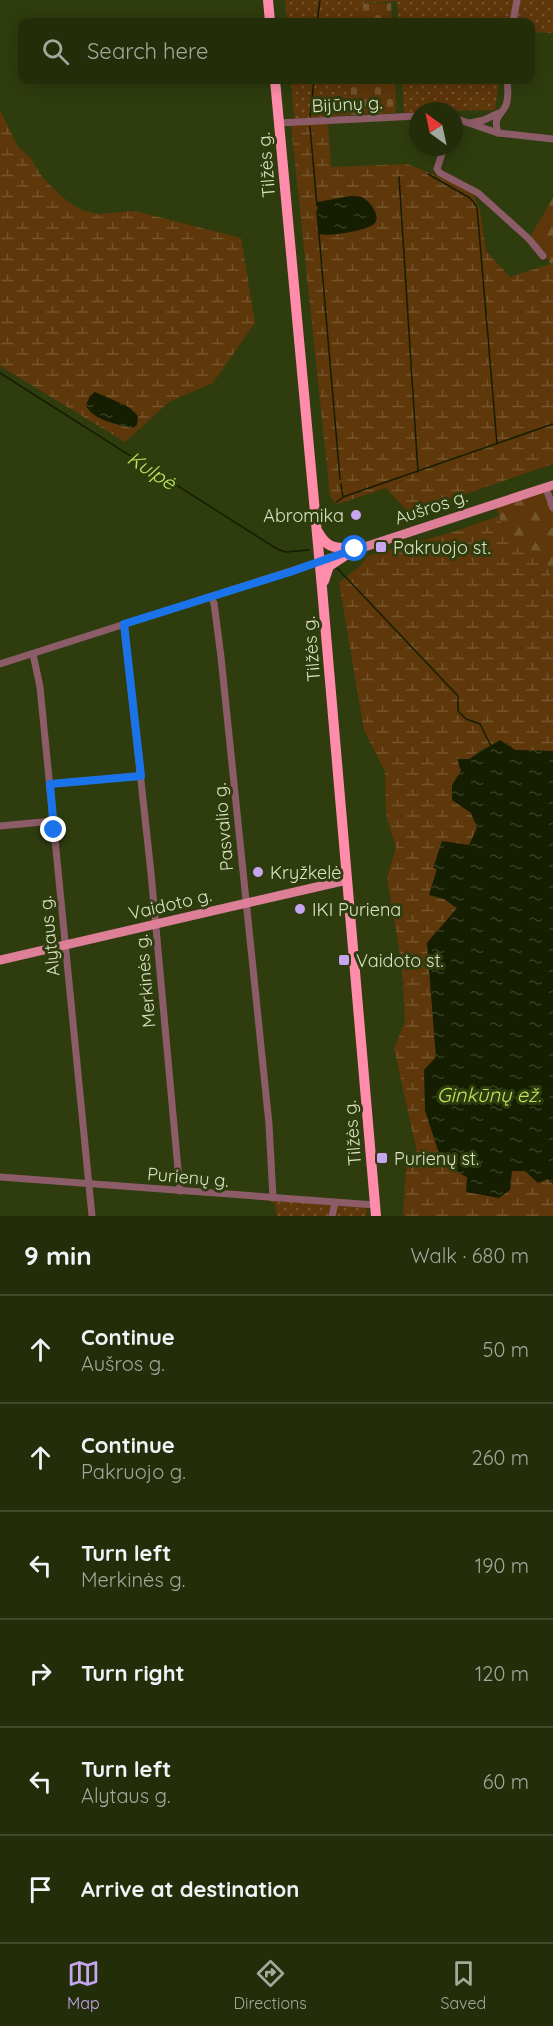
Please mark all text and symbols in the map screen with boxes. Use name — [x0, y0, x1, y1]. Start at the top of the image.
search box — [18, 18, 535, 84]
icon: search — [39, 35, 72, 68]
text: Search here — [87, 37, 208, 65]
street label: Bijūnų g. — [311, 91, 383, 117]
north arrow — [409, 102, 463, 156]
street label: Tilžės g. — [252, 131, 280, 199]
water label: Kulpė — [123, 445, 181, 495]
street label: Aušros g. — [392, 484, 470, 530]
place label: Abromika — [263, 504, 344, 527]
marker: Abromika — [349, 508, 363, 522]
route start — [341, 535, 367, 561]
place label: Pakruojo st. — [393, 536, 491, 559]
marker: Pakruojo st. — [374, 540, 388, 554]
street label: Tilžės g. — [297, 615, 325, 683]
street label: Pasvalio g. — [208, 782, 238, 872]
route end — [40, 816, 66, 842]
place label: Kryžkelė — [270, 861, 341, 884]
marker: Kryžkelė — [251, 865, 265, 879]
street label: Vaidoto g. — [126, 883, 214, 925]
street label: Alytaus g. — [33, 895, 65, 977]
place label: IKI Puriena — [312, 898, 401, 921]
marker: IKI Puriena — [293, 902, 307, 916]
street label: Merkinės g. — [129, 933, 161, 1029]
place label: Vaidoto st. — [356, 949, 444, 972]
marker: Vaidoto st. — [337, 953, 351, 967]
water label: Ginkūnų ež. — [437, 1082, 541, 1107]
street label: Tilžės g. — [338, 1099, 366, 1167]
place label: Purienų st. — [394, 1147, 479, 1170]
marker: Purienų st. — [375, 1151, 389, 1165]
street label: Purienų g. — [146, 1162, 230, 1192]
text: 9 min — [24, 1239, 92, 1272]
text: Walk · 680 m — [410, 1243, 529, 1268]
text: Continue — [81, 1323, 175, 1351]
icon: ahead — [24, 1333, 57, 1366]
text: 50 m — [483, 1337, 529, 1362]
text: Aušros g. — [81, 1351, 165, 1376]
text: Continue — [81, 1431, 175, 1459]
icon: ahead — [24, 1441, 57, 1474]
text: 260 m — [472, 1445, 529, 1470]
text: Pakruojo g. — [81, 1459, 186, 1484]
text: Turn left — [81, 1539, 171, 1567]
icon: left — [24, 1549, 57, 1582]
text: 190 m — [475, 1553, 529, 1578]
text: Merkinės g. — [81, 1567, 185, 1592]
icon: right — [24, 1657, 57, 1690]
text: Turn right — [81, 1659, 185, 1687]
text: 120 m — [475, 1661, 529, 1686]
text: Turn left — [81, 1755, 171, 1783]
icon: left — [24, 1765, 57, 1798]
text: 60 m — [483, 1769, 529, 1794]
text: Alytaus g. — [81, 1783, 171, 1808]
icon: arrive — [24, 1873, 57, 1906]
text: Arrive at destination — [81, 1875, 299, 1903]
tab: Map — [67, 1957, 100, 2013]
tab: Directions — [234, 1957, 307, 2013]
tab: Saved — [441, 1957, 486, 2013]

